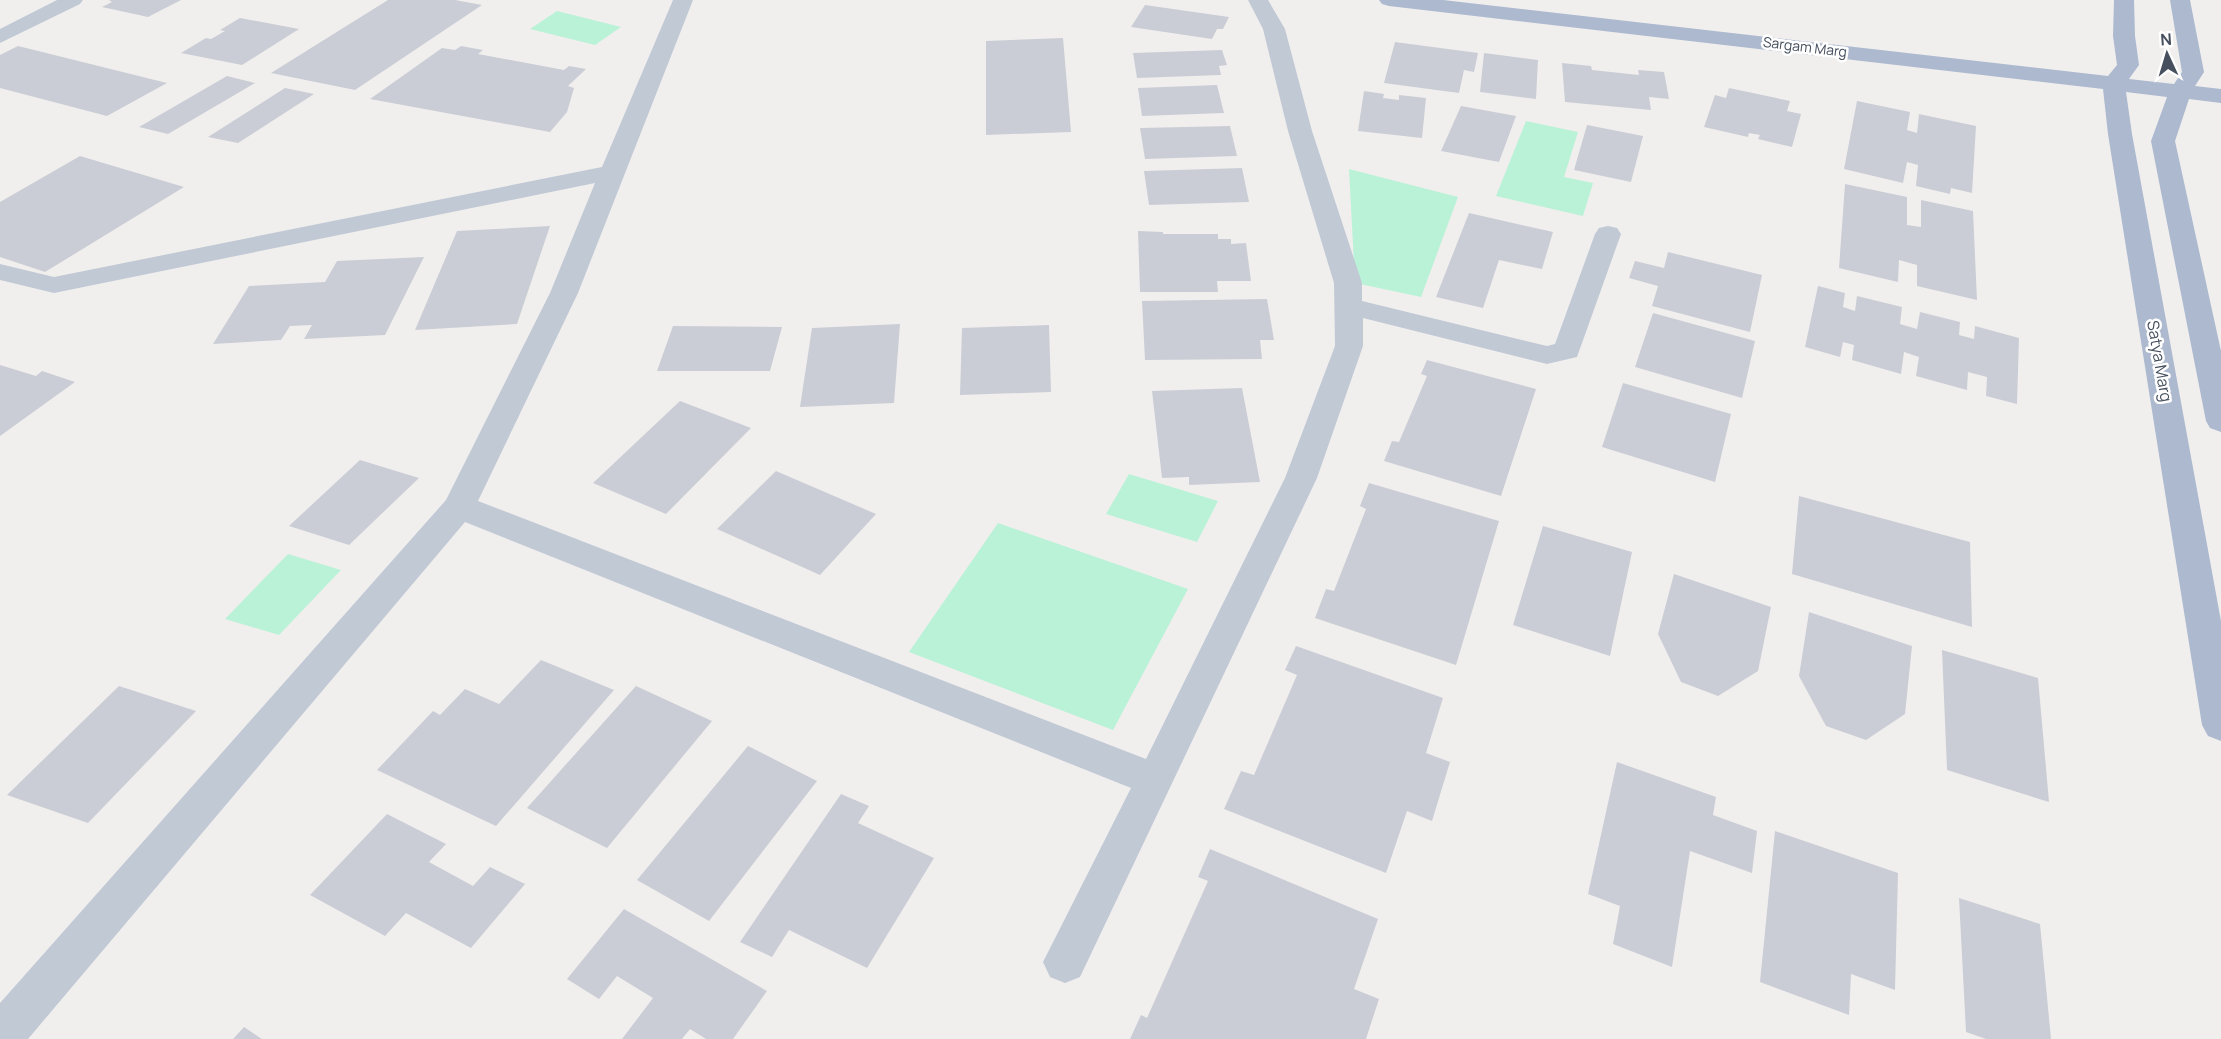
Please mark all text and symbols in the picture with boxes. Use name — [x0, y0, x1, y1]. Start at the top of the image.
north arrow — [2137, 24, 2197, 84]
text: N — [2159, 28, 2172, 50]
street label: Sargam Marg — [1762, 32, 1848, 61]
street label: Satya Marg — [2142, 319, 2178, 403]

